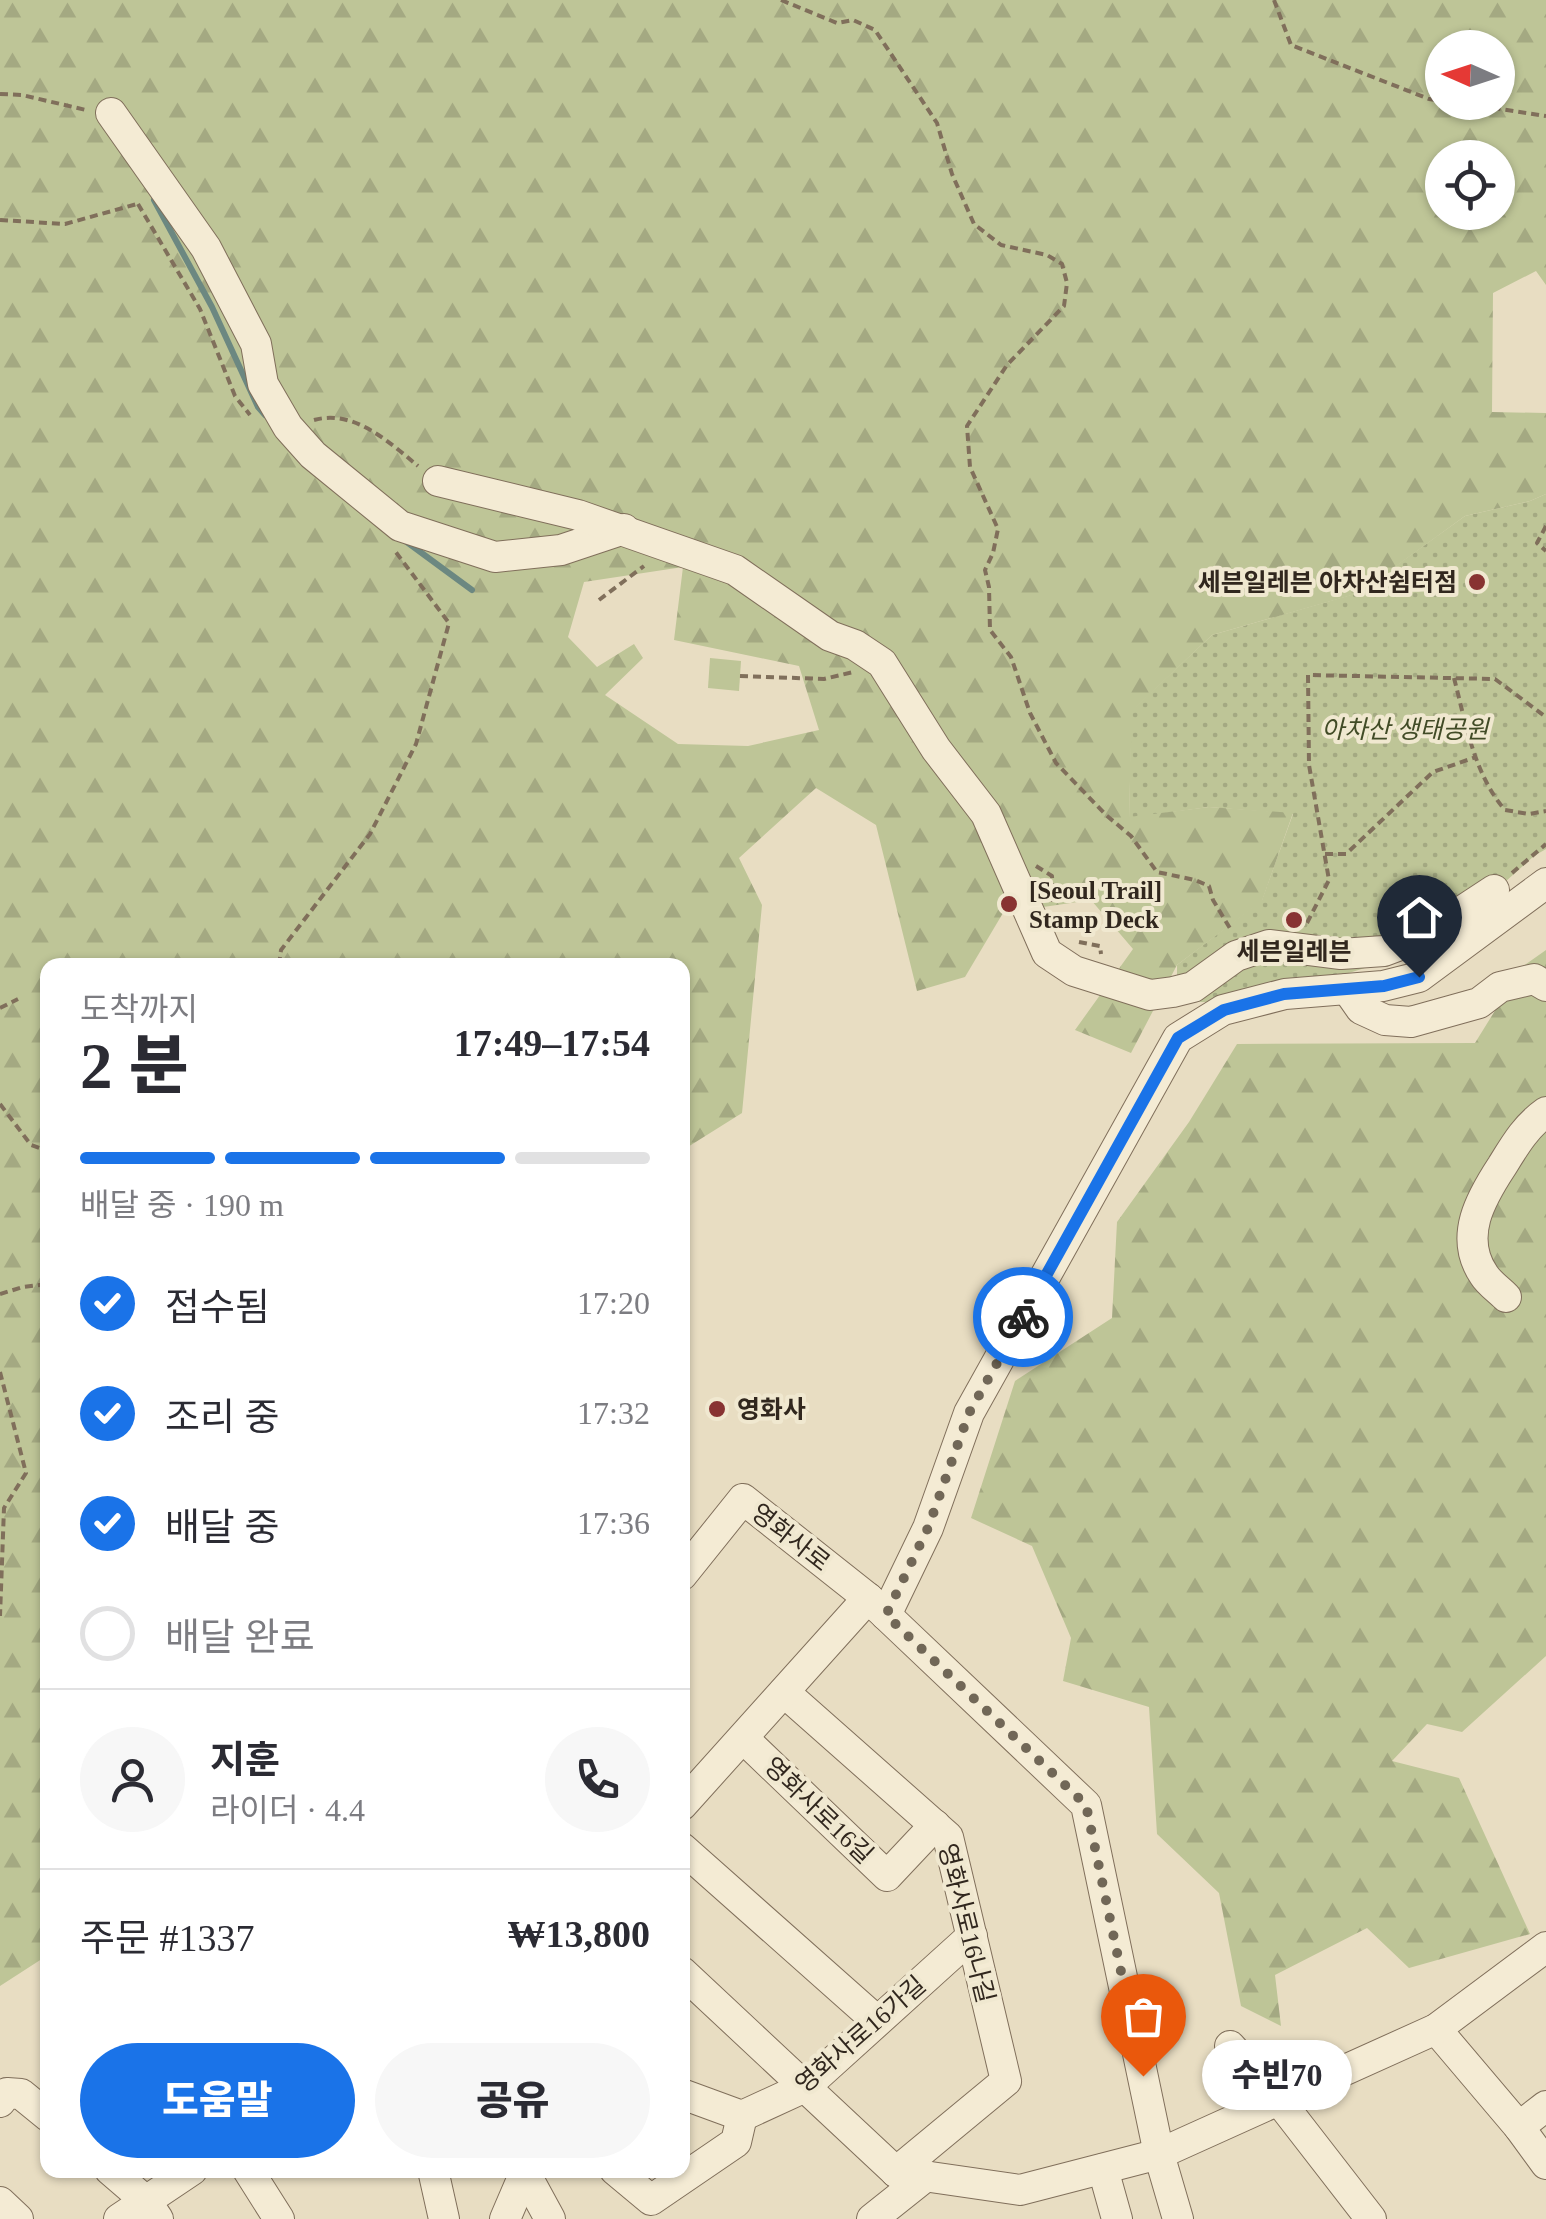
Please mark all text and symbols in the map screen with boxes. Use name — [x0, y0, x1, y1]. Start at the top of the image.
north arrow — [1425, 30, 1515, 120]
map controls — [1425, 30, 1515, 230]
button: locate — [1425, 140, 1515, 230]
place label: 세븐일레븐 아차산쉼터점 — [1198, 569, 1457, 596]
marker: 세븐일레븐 아차산쉼터점 — [1466, 571, 1488, 593]
park label: 아차산 생태공원 — [1321, 716, 1491, 743]
pin — [1377, 875, 1462, 978]
place label: [Seoul Trail] Stamp Deck — [1029, 877, 1162, 933]
icon: home — [1392, 890, 1447, 945]
marker: [Seoul Trail] Stamp Deck — [998, 893, 1020, 915]
marker: 세븐일레븐 — [1283, 909, 1305, 931]
place label: 세븐일레븐 — [1236, 938, 1352, 965]
text: 도착까지 — [80, 991, 198, 1027]
text: 17:49–17:54 — [454, 1022, 650, 1064]
text: 2 분 — [80, 1030, 189, 1102]
text: 배달 중 · 190 m — [80, 1187, 284, 1223]
courier — [973, 1267, 1073, 1367]
icon: check — [80, 1276, 135, 1331]
text: 17:20 — [577, 1285, 650, 1321]
text: 접수됨 — [165, 1286, 270, 1328]
icon: bike — [996, 1290, 1051, 1345]
icon: check — [80, 1386, 135, 1441]
text: 17:32 — [577, 1395, 650, 1431]
text: 조리 중 — [165, 1396, 279, 1438]
place label: 영화사 — [737, 1396, 806, 1423]
marker: 영화사 — [706, 1398, 728, 1420]
icon: check — [80, 1496, 135, 1551]
street label: 영화사로 — [746, 1498, 835, 1576]
text: 17:36 — [577, 1505, 650, 1541]
text: 배달 중 — [165, 1506, 279, 1548]
text: 배달 완료 — [165, 1616, 314, 1658]
button: person — [80, 1727, 185, 1832]
button: phone — [545, 1727, 650, 1832]
text: 지훈 — [210, 1739, 280, 1781]
street label: 영화사로16길 — [759, 1752, 878, 1869]
text: 라이더 · 4.4 — [210, 1792, 365, 1828]
street label: 영화사로16나길 — [934, 1841, 999, 2005]
text: ₩13,800 — [508, 1913, 650, 1955]
text: 주문 #1337 — [80, 1917, 254, 1959]
street label: 영화사로16가길 — [790, 1971, 931, 2098]
pin — [1101, 1974, 1186, 2077]
icon: bag — [1116, 1989, 1171, 2044]
callout: 수빈70 — [1203, 2041, 1353, 2111]
button: 도움말 — [80, 2043, 355, 2158]
button: 공유 — [375, 2043, 650, 2158]
text: 수빈70 — [1232, 2057, 1322, 2093]

